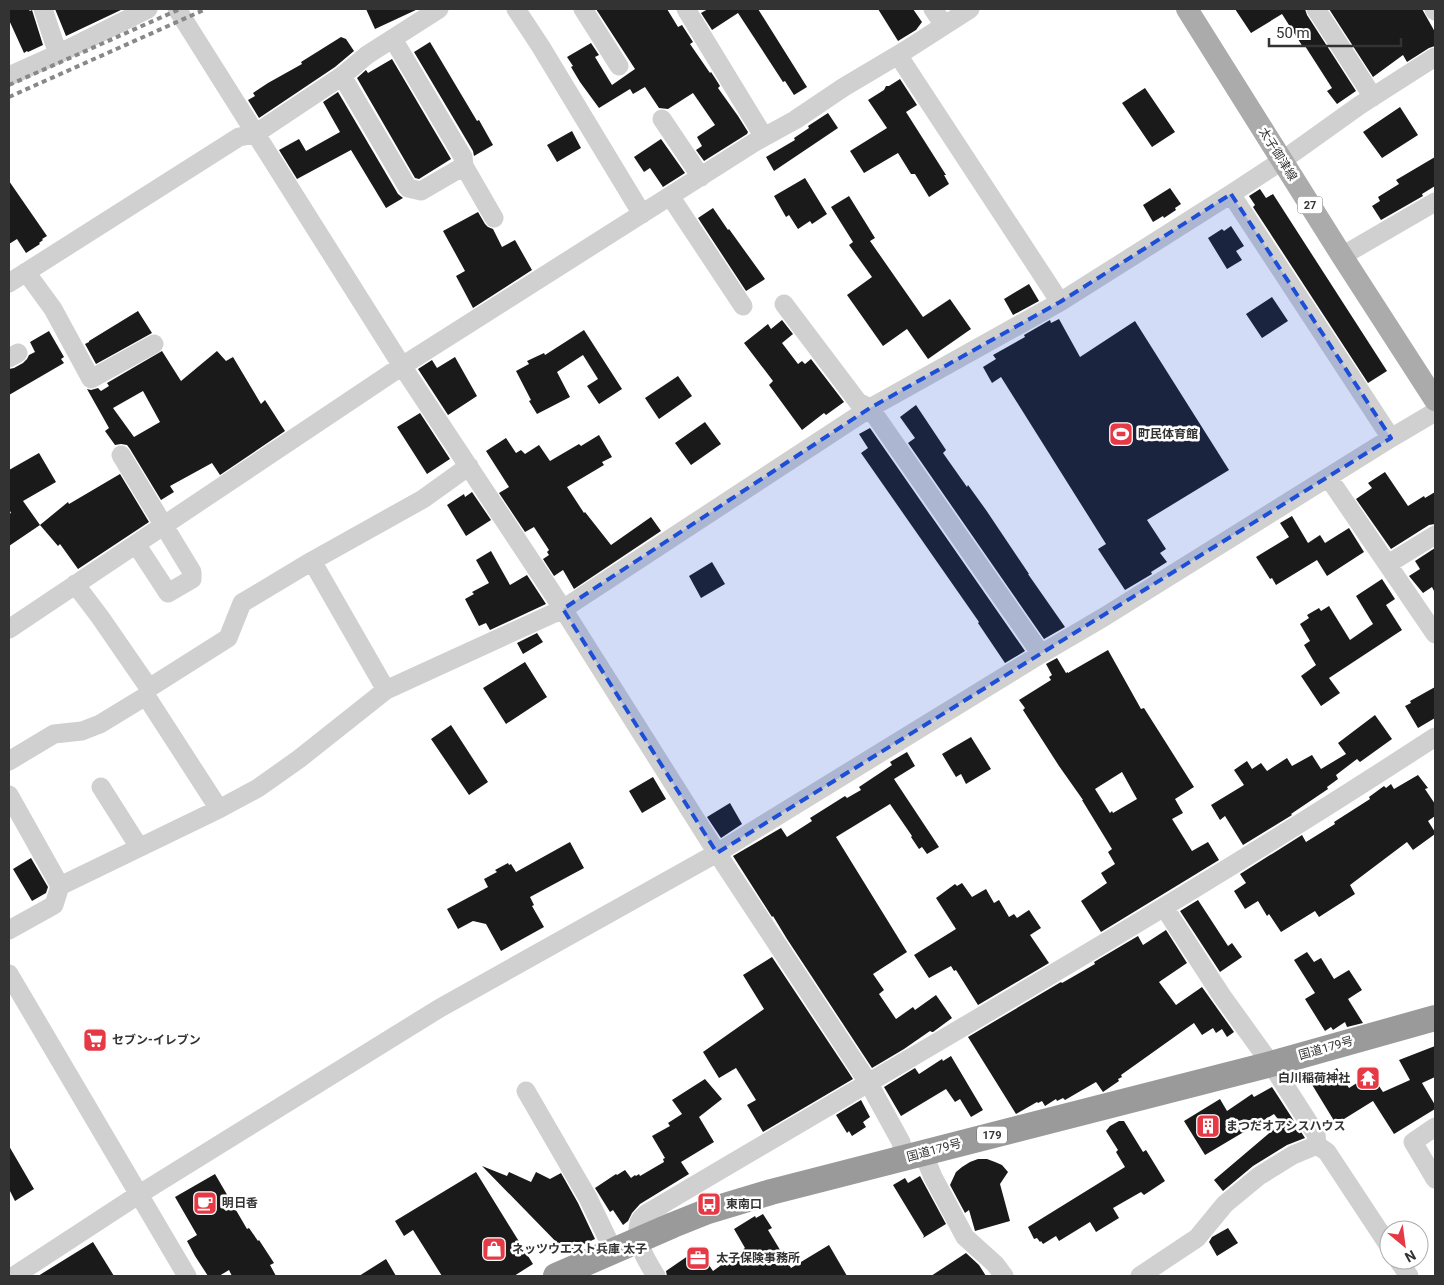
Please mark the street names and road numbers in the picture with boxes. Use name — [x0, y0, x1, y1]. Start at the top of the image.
street label: 太子御津線 — [1256, 125, 1300, 183]
road number: 27 — [1298, 196, 1322, 214]
street label: 国道179号 — [1297, 1034, 1355, 1062]
road number: 179 — [977, 1126, 1007, 1144]
street label: 国道179号 — [905, 1136, 963, 1164]

